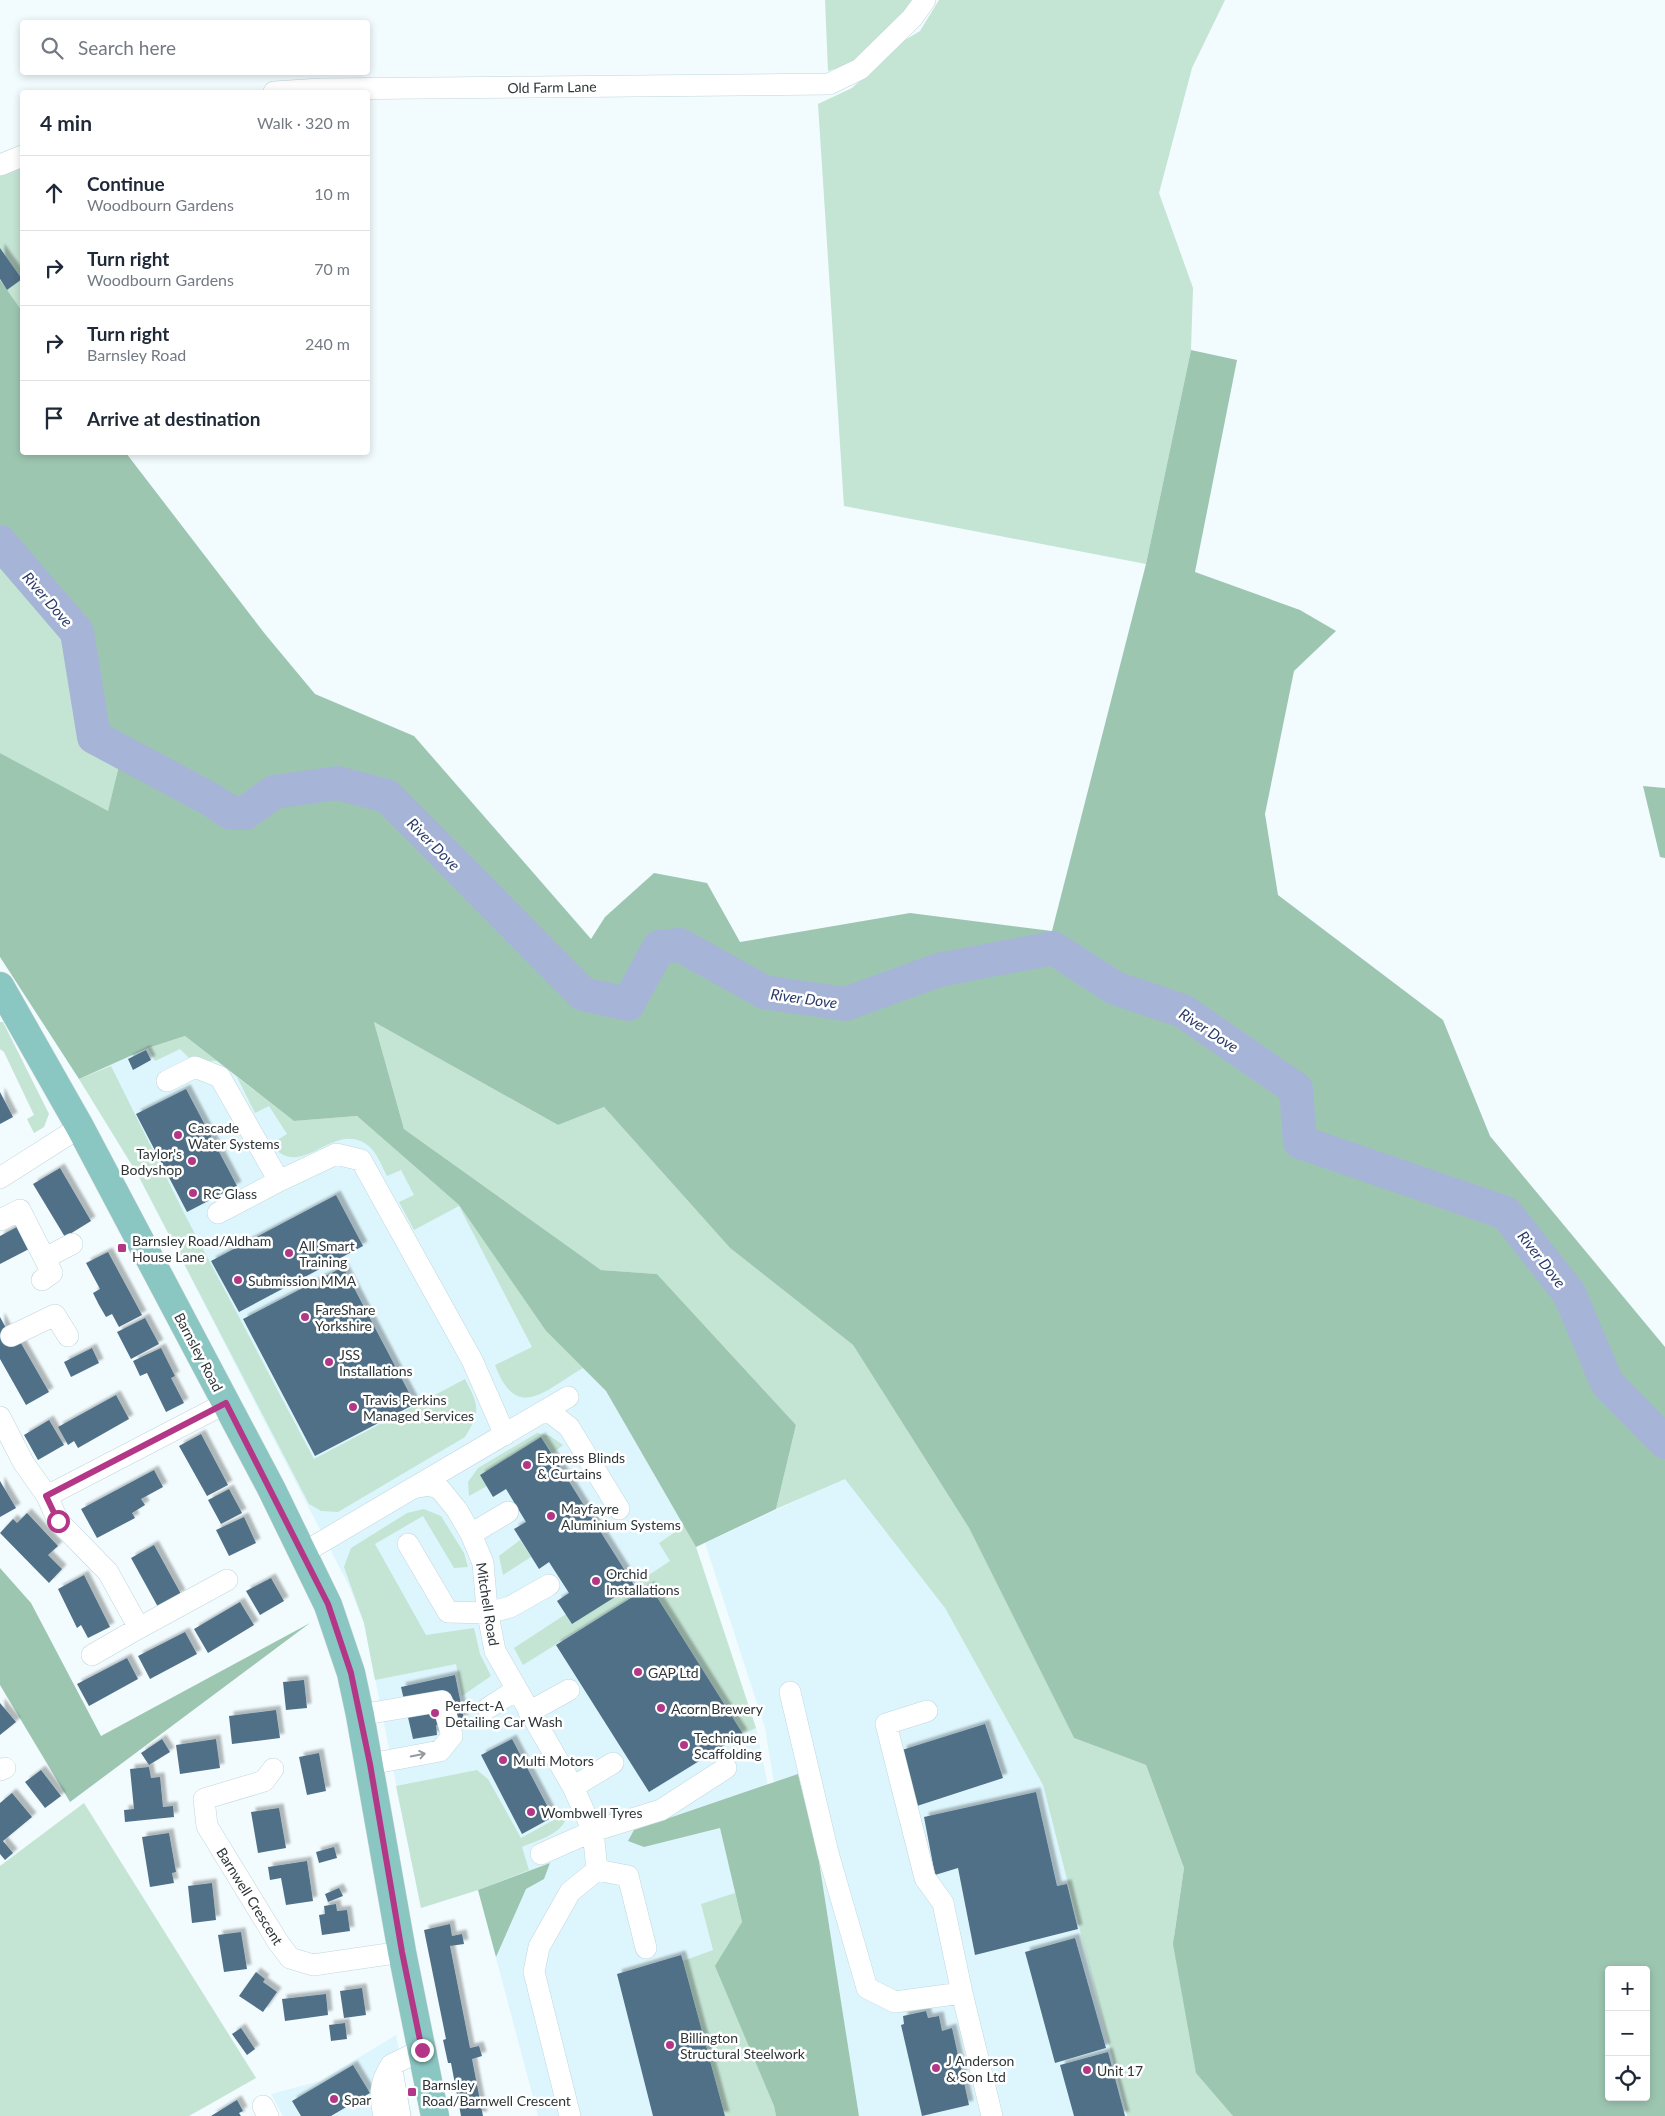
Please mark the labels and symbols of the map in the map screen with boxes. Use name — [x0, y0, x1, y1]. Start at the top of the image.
street label: Old Farm Lane — [507, 78, 597, 96]
water label: River Dove — [19, 568, 77, 630]
water label: River Dove — [404, 814, 464, 874]
water label: River Dove — [770, 984, 838, 1012]
water label: River Dove — [1176, 1004, 1242, 1056]
place label: Cascade Water Systems — [188, 1119, 280, 1152]
marker: Cascade Water Systems — [172, 1129, 184, 1141]
place label: Taylor's Bodyshop — [121, 1145, 182, 1178]
marker: Taylor's Bodyshop — [186, 1155, 198, 1167]
place label: RC Glass — [203, 1185, 257, 1202]
marker: RC Glass — [187, 1187, 199, 1199]
water label: River Dove — [1514, 1227, 1570, 1291]
place label: Barnsley Road/Aldham House Lane — [132, 1232, 271, 1265]
place label: All Smart Training — [299, 1237, 355, 1270]
marker: Barnsley Road/Aldham House Lane — [116, 1242, 128, 1254]
marker: All Smart Training — [283, 1247, 295, 1259]
place label: Submission MMA — [248, 1272, 357, 1289]
marker: Submission MMA — [232, 1274, 244, 1286]
place label: FareShare Yorkshire — [315, 1301, 375, 1334]
street label: Barnsley Road — [171, 1310, 227, 1394]
marker: FareShare Yorkshire — [299, 1311, 311, 1323]
place label: JSS Installations — [339, 1346, 413, 1379]
marker: JSS Installations — [323, 1356, 335, 1368]
place label: Travis Perkins Managed Services — [363, 1391, 474, 1424]
marker: Travis Perkins Managed Services — [347, 1401, 359, 1413]
place label: Express Blinds & Curtains — [537, 1449, 625, 1482]
marker: Express Blinds & Curtains — [521, 1459, 533, 1471]
place label: Mayfayre Aluminium Systems — [561, 1500, 681, 1533]
route start — [47, 1510, 70, 1533]
marker: Mayfayre Aluminium Systems — [545, 1510, 557, 1522]
street label: Mitchell Road — [473, 1561, 503, 1647]
place label: Orchid Installations — [606, 1565, 680, 1598]
marker: Orchid Installations — [590, 1575, 602, 1587]
place label: GAP Ltd — [648, 1664, 699, 1681]
marker: GAP Ltd — [632, 1666, 644, 1678]
place label: Perfect-A Detailing Car Wash — [445, 1697, 563, 1730]
place label: Acorn Brewery — [671, 1700, 764, 1717]
marker: Acorn Brewery — [655, 1702, 667, 1714]
marker: Perfect-A Detailing Car Wash — [429, 1707, 441, 1719]
place label: Technique Scaffolding — [694, 1729, 762, 1762]
marker: Technique Scaffolding — [678, 1739, 690, 1751]
one-way arrow — [410, 1750, 426, 1760]
place label: Multi Motors — [513, 1752, 594, 1769]
marker: Multi Motors — [497, 1754, 509, 1766]
place label: Wombwell Tyres — [541, 1804, 643, 1821]
marker: Wombwell Tyres — [525, 1806, 537, 1818]
street label: Barnwell Crescent — [213, 1844, 287, 1948]
place label: Billington Structural Steelwork — [680, 2029, 806, 2062]
route end — [411, 2039, 434, 2062]
marker: Billington Structural Steelwork — [664, 2039, 676, 2051]
place label: J Anderson & Son Ltd — [946, 2052, 1014, 2085]
marker: J Anderson & Son Ltd — [930, 2062, 942, 2074]
place label: Unit 17 — [1097, 2062, 1143, 2079]
marker: Unit 17 — [1081, 2064, 1093, 2076]
place label: Barnsley Road/Barnwell Crescent — [422, 2076, 571, 2109]
marker: Barnsley Road/Barnwell Crescent — [406, 2086, 418, 2098]
place label: Spar — [344, 2091, 371, 2108]
marker: Spar — [328, 2093, 340, 2105]

